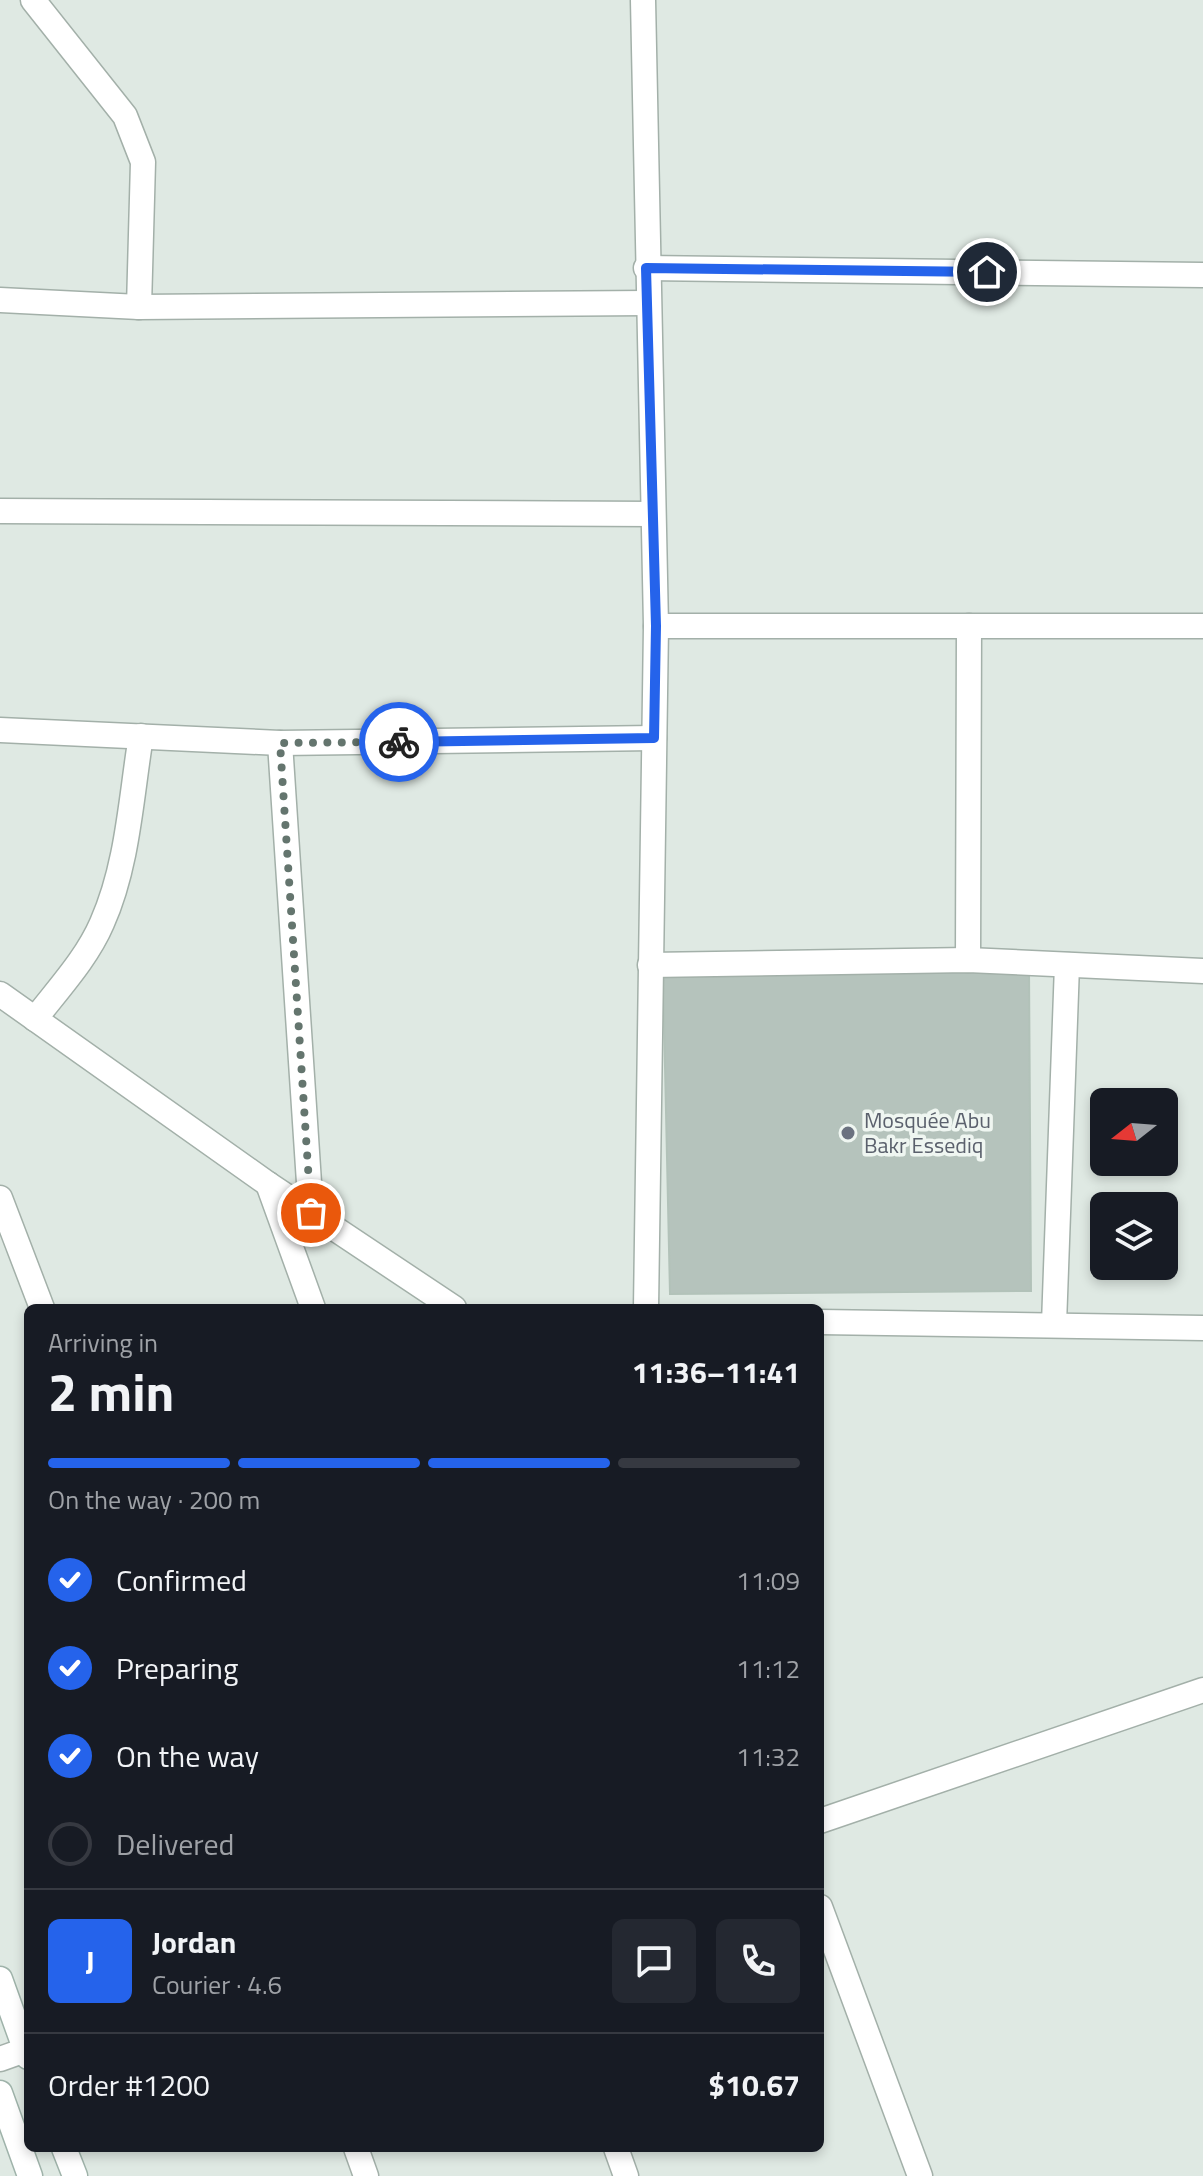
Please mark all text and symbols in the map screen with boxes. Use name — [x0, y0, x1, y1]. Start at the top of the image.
pin — [953, 238, 1021, 306]
icon: home — [965, 250, 1009, 294]
courier — [359, 702, 439, 782]
icon: bike — [377, 720, 421, 764]
north arrow — [1090, 1088, 1178, 1176]
map controls — [1090, 1088, 1178, 1280]
place label: Mosquée Abu Bakr Essediq — [864, 1103, 991, 1162]
marker: Mosquée Abu Bakr Essediq — [839, 1124, 857, 1142]
pin — [277, 1179, 345, 1247]
icon: bag — [289, 1191, 333, 1235]
button: layers — [1090, 1192, 1178, 1280]
text: Arriving in — [48, 1323, 158, 1362]
text: 11:36–11:41 — [632, 1349, 800, 1395]
text: 2 min — [48, 1352, 174, 1431]
text: On the way · 200 m — [48, 1480, 260, 1519]
text: Confirmed — [116, 1557, 247, 1603]
icon: check — [48, 1558, 92, 1602]
text: 11:09 — [736, 1561, 800, 1600]
text: Preparing — [116, 1645, 238, 1691]
icon: check — [48, 1646, 92, 1690]
text: 11:12 — [736, 1649, 800, 1688]
text: On the way — [116, 1733, 259, 1779]
icon: check — [48, 1734, 92, 1778]
text: 11:32 — [736, 1737, 800, 1776]
text: Delivered — [116, 1821, 234, 1867]
text: Jordan — [152, 1919, 236, 1965]
button: chat — [612, 1919, 696, 2003]
button: phone — [716, 1919, 800, 2003]
text: J — [85, 1938, 95, 1984]
text: Courier · 4.6 — [152, 1965, 282, 2004]
text: Order #1200 — [48, 2062, 210, 2108]
text: $10.67 — [708, 2062, 800, 2108]

